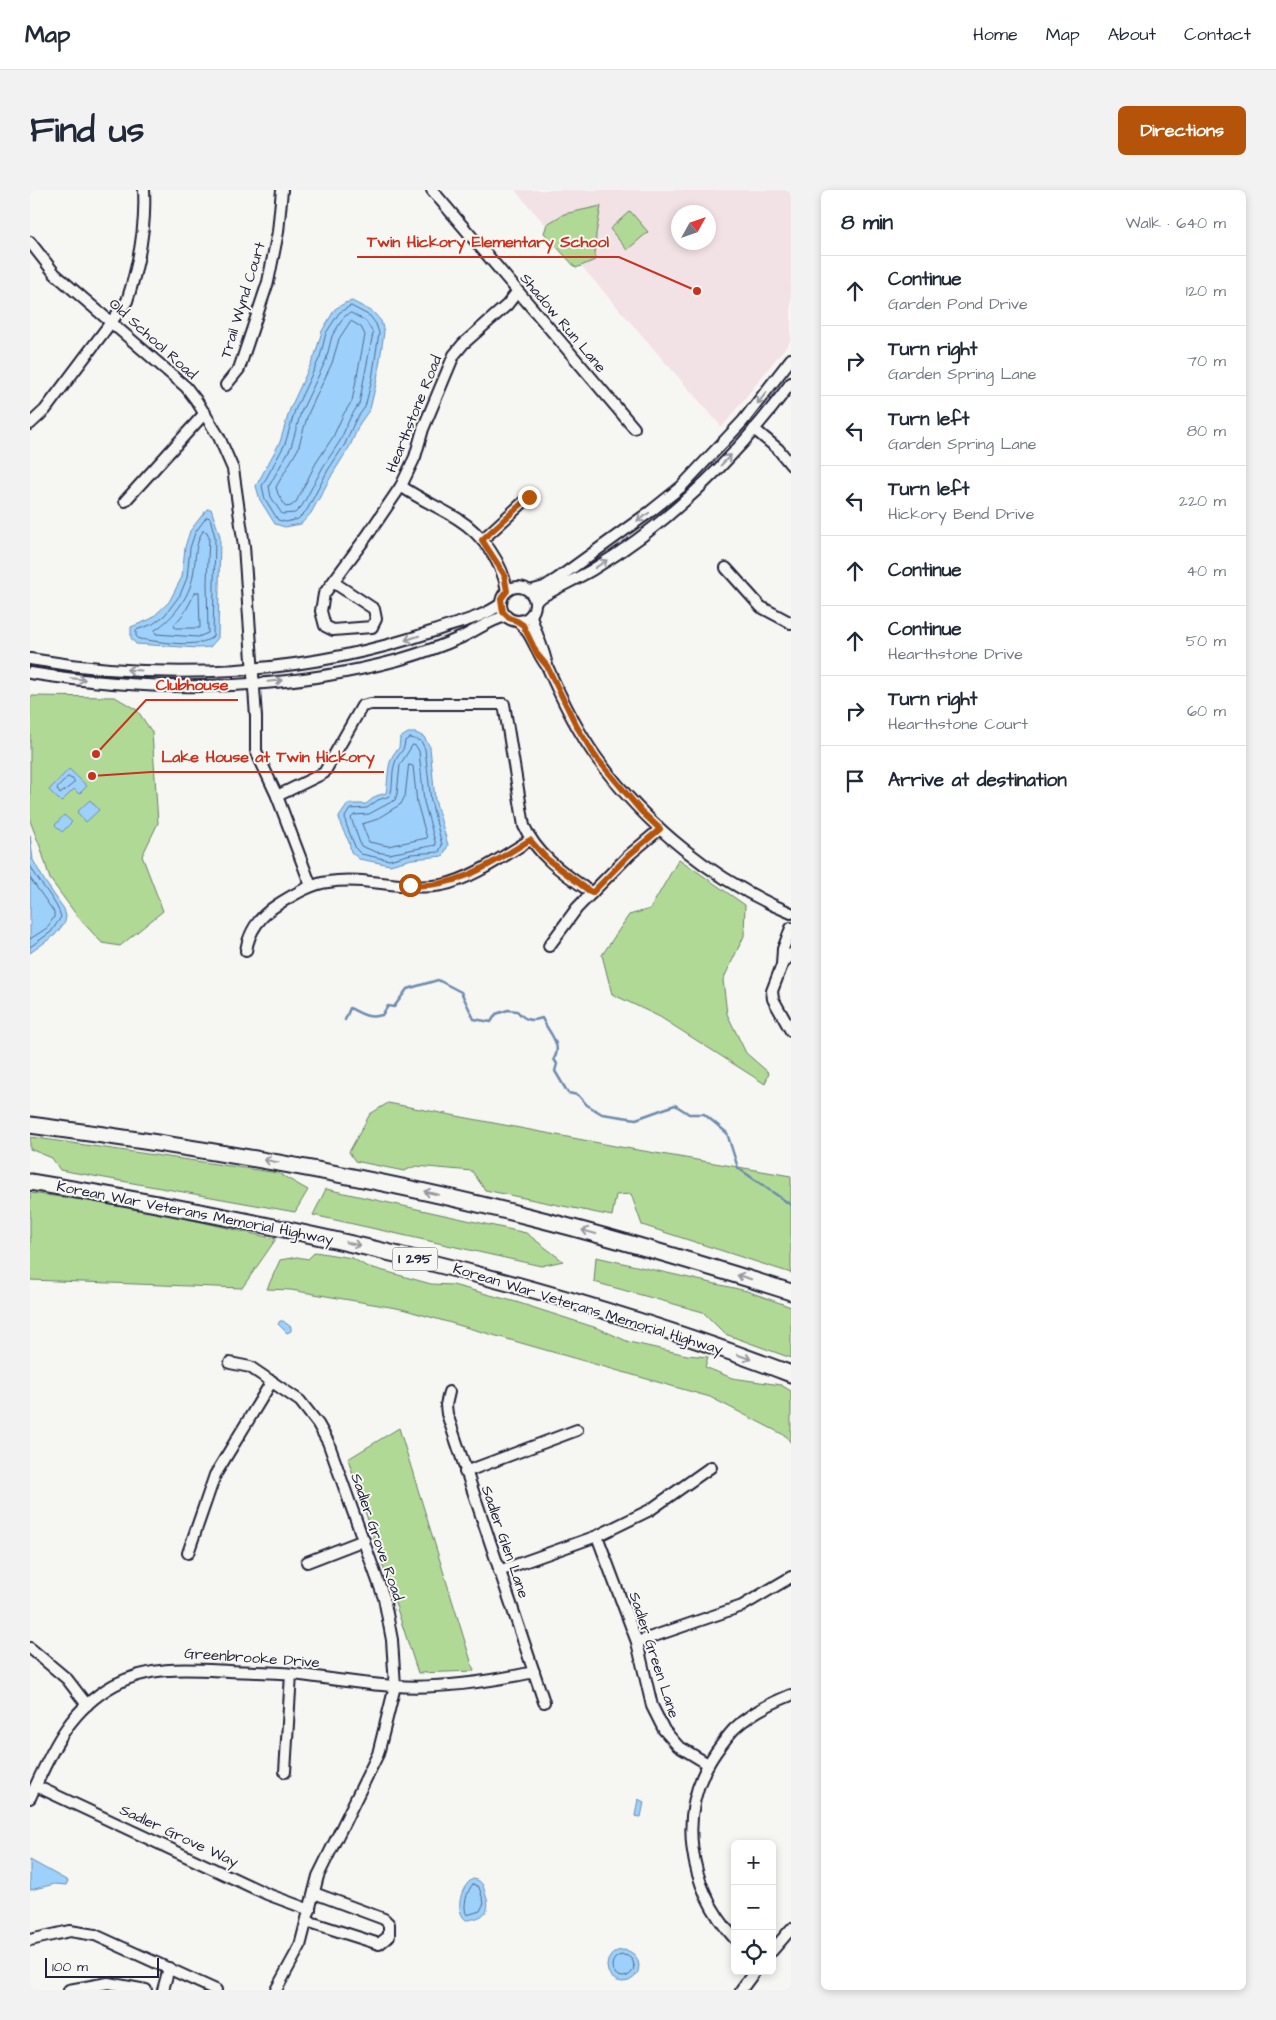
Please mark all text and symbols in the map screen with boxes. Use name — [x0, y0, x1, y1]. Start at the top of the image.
text: Map — [25, 18, 70, 52]
text: Home — [973, 22, 1018, 47]
text: Map — [1046, 22, 1080, 47]
text: About — [1108, 22, 1156, 47]
text: Contact — [1184, 22, 1251, 47]
text: Find us — [30, 106, 144, 155]
button: Directions — [1118, 106, 1246, 155]
north arrow — [671, 205, 716, 250]
text: 8 min — [841, 208, 893, 237]
text: Walk · 640 m — [1126, 212, 1226, 234]
callout: Twin Hickory Elementary School — [357, 226, 619, 257]
text: Twin Hickory Elementary School — [366, 231, 610, 254]
street label: Trail Wynd Court — [215, 239, 272, 361]
text: Continue — [888, 266, 962, 293]
street label: Shadow Run Lane — [515, 269, 611, 377]
icon: ahead — [841, 277, 869, 305]
text: 120 m — [1186, 280, 1226, 302]
text: Garden Pond Drive — [888, 293, 1028, 315]
street label: Old School Road — [104, 294, 202, 385]
text: Turn right — [888, 336, 977, 363]
icon: right — [841, 347, 869, 375]
text: 70 m — [1187, 350, 1226, 372]
street label: Hearthstone Road — [381, 352, 447, 476]
text: Garden Spring Lane — [888, 363, 1036, 385]
one-way arrow — [757, 391, 768, 404]
text: Turn left — [888, 406, 969, 433]
icon: left — [841, 417, 869, 445]
text: 80 m — [1187, 420, 1226, 442]
text: Garden Spring Lane — [888, 433, 1036, 455]
one-way arrow — [720, 454, 732, 466]
text: Turn left — [888, 476, 969, 503]
route end — [518, 486, 541, 509]
icon: left — [841, 487, 869, 515]
text: 220 m — [1179, 490, 1226, 512]
text: Hickory Bend Drive — [888, 503, 1034, 525]
one-way arrow — [636, 512, 650, 522]
icon: ahead — [841, 557, 869, 585]
text: Continue — [888, 557, 962, 584]
one-way arrow — [594, 558, 608, 568]
text: 40 m — [1186, 560, 1226, 582]
text: Continue — [888, 616, 962, 643]
icon: ahead — [841, 627, 869, 655]
text: 50 m — [1186, 630, 1226, 652]
one-way arrow — [405, 634, 421, 643]
text: Hearthstone Drive — [888, 643, 1023, 665]
one-way arrow — [126, 665, 142, 674]
callout: Clubhouse — [146, 669, 238, 700]
text: Clubhouse — [156, 674, 229, 696]
one-way arrow — [70, 675, 86, 684]
one-way arrow — [267, 676, 283, 686]
text: Turn right — [888, 686, 977, 713]
icon: right — [841, 697, 869, 725]
text: 60 m — [1187, 700, 1226, 722]
text: Hearthstone Court — [888, 713, 1028, 735]
callout: Lake House at Twin Hickory — [151, 741, 384, 772]
text: Lake House at Twin Hickory — [161, 746, 375, 769]
icon: arrive — [841, 767, 869, 795]
text: Arrive at destination — [888, 767, 1067, 794]
route start — [399, 874, 422, 897]
one-way arrow — [264, 1156, 280, 1165]
street label: Korean War Veterans Memorial Highway — [55, 1176, 335, 1251]
one-way arrow — [423, 1188, 439, 1197]
one-way arrow — [581, 1226, 597, 1236]
one-way arrow — [344, 1240, 360, 1249]
road number: I 295 — [392, 1248, 438, 1270]
street label: Korean War Veterans Memorial Highway — [450, 1258, 726, 1361]
one-way arrow — [737, 1272, 753, 1282]
one-way arrow — [736, 1353, 751, 1362]
street label: Sadler Grove Road — [345, 1471, 409, 1604]
street label: Sadler Glen Lane — [476, 1483, 534, 1601]
street label: Sadler Green Lane — [624, 1589, 684, 1721]
street label: Greenbrooke Drive — [184, 1643, 320, 1673]
street label: Sadler Grove Way — [116, 1799, 242, 1874]
map controls — [731, 1840, 776, 1975]
button: + — [731, 1840, 776, 1885]
button: − — [731, 1885, 776, 1930]
button: locate — [731, 1930, 776, 1975]
scale bar — [45, 1955, 159, 1978]
text: 100 m — [52, 1957, 88, 1977]

